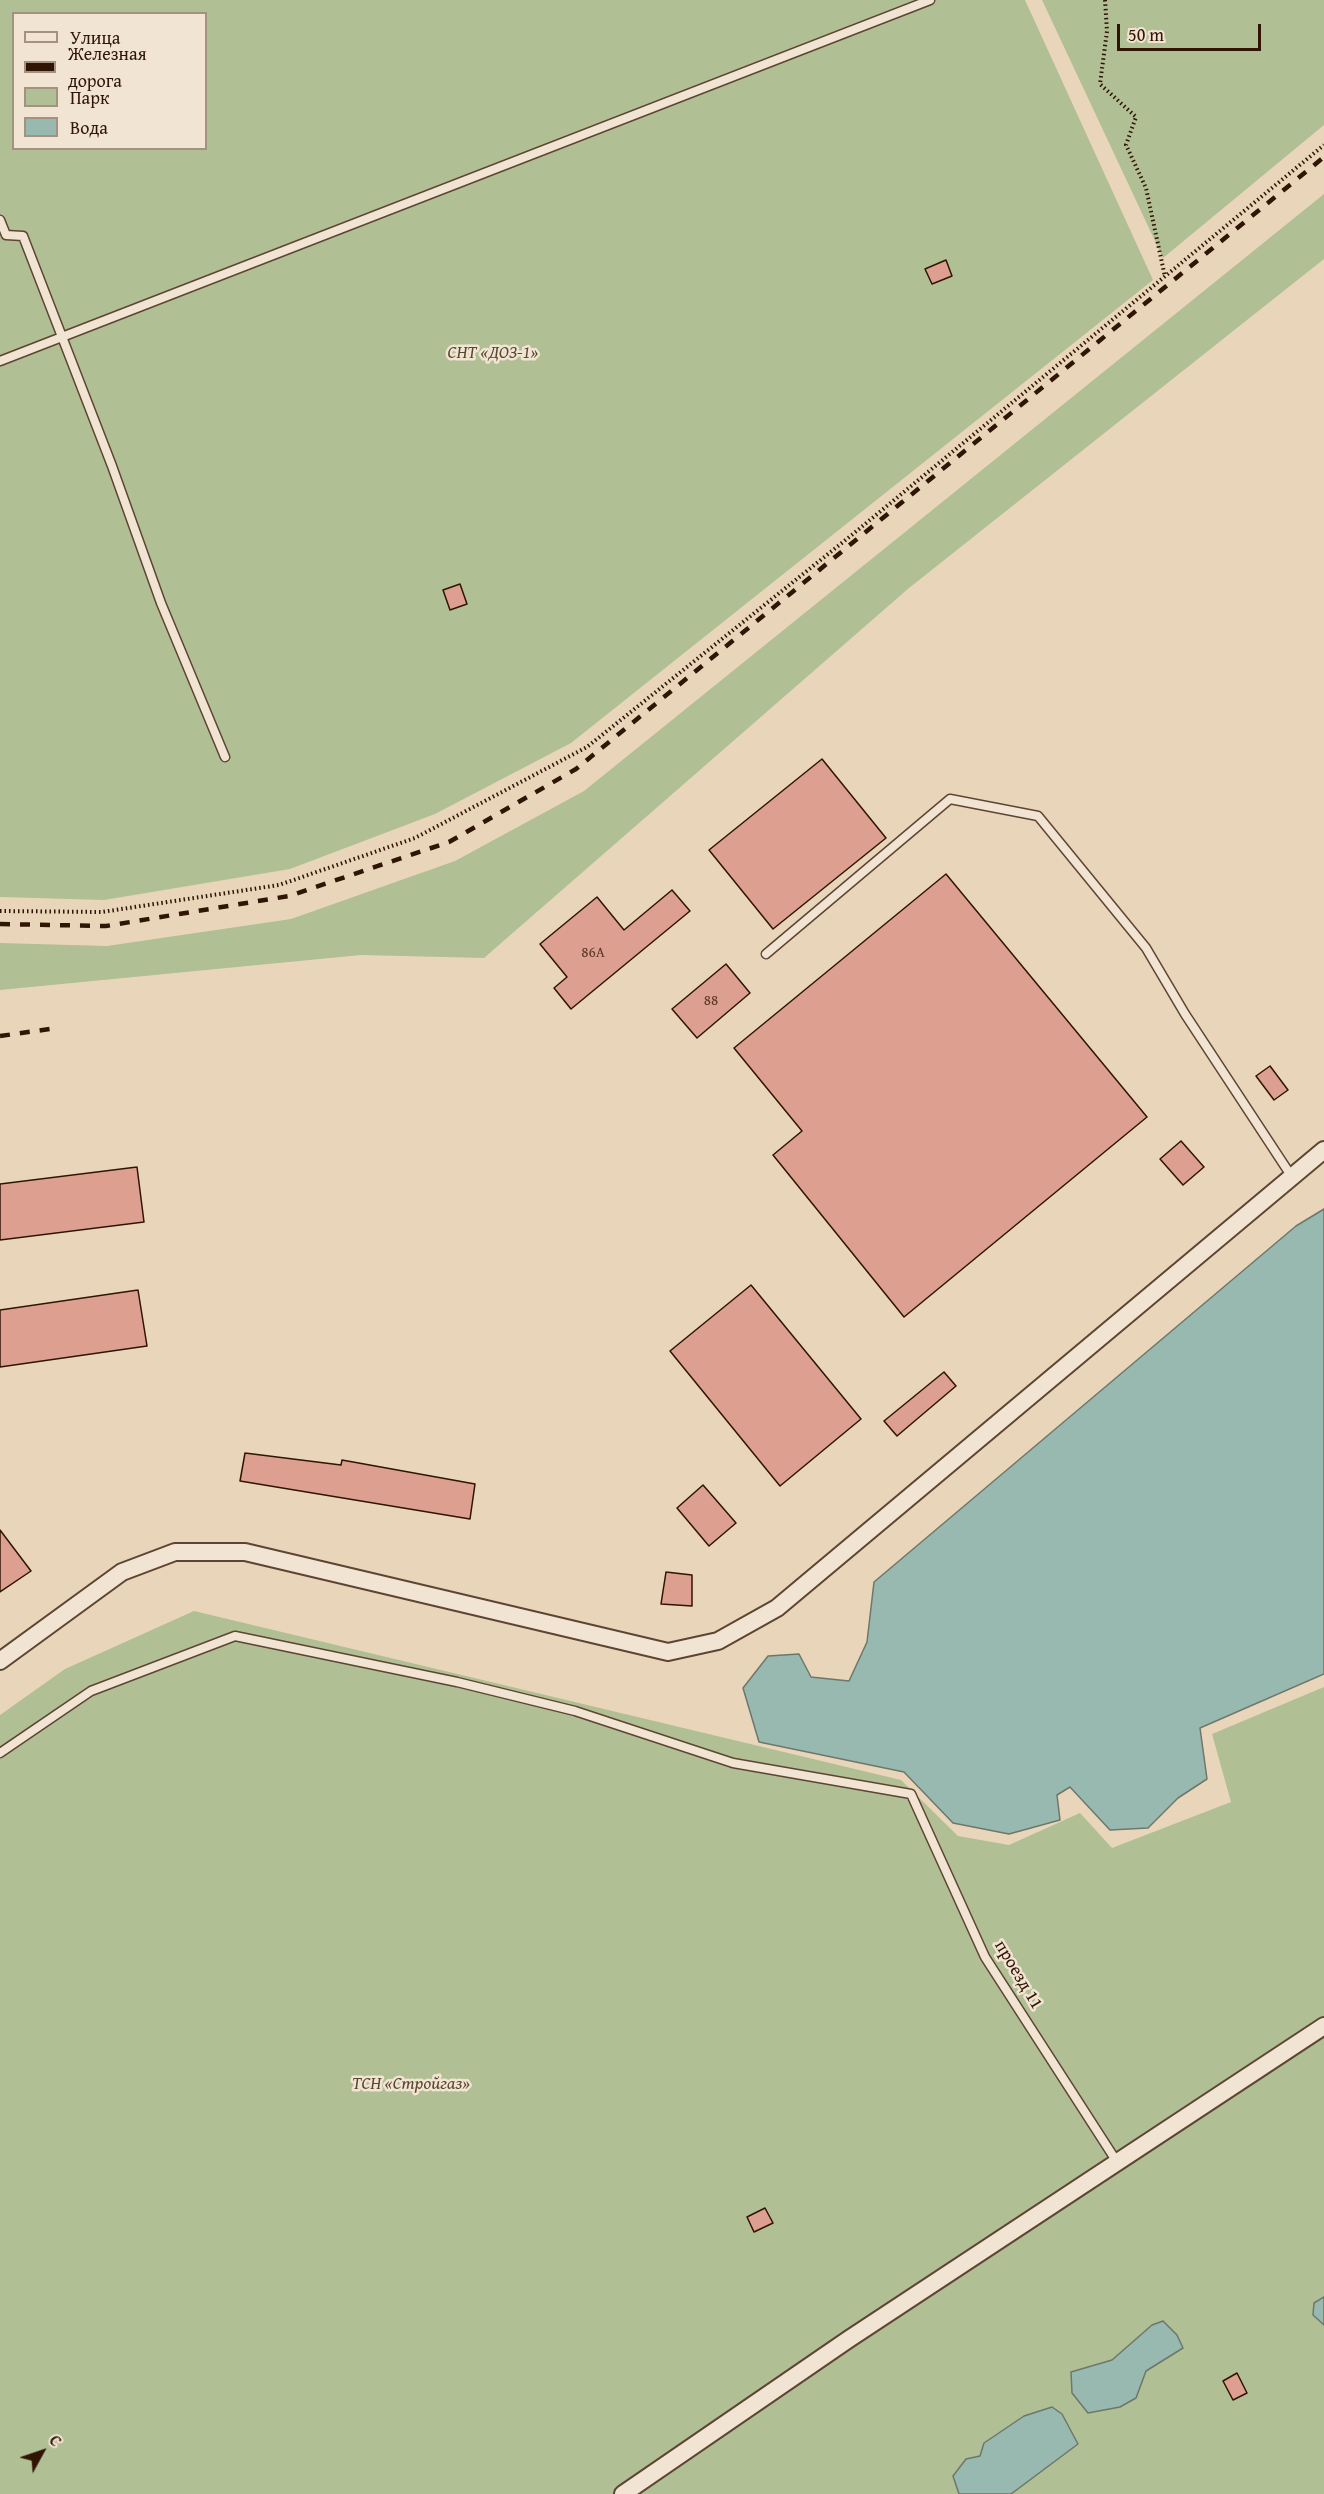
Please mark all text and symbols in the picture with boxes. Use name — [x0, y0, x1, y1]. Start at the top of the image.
legend — [12, 12, 207, 150]
scale bar — [1120, 12, 1264, 50]
text: 50 m — [1128, 21, 1164, 48]
text: Улица — [70, 24, 120, 51]
text: Железная дорога — [68, 40, 147, 94]
text: Парк — [70, 84, 109, 111]
text: Вода — [70, 114, 108, 141]
park label: СНТ «ДОЗ-1» — [448, 342, 538, 364]
house number: 86А — [581, 944, 605, 962]
house number: 88 — [704, 992, 718, 1010]
street label: проезд 11 — [989, 1937, 1047, 2013]
park label: ТСН «Стройгаз» — [352, 2073, 470, 2095]
north arrow — [12, 2422, 72, 2482]
text: С — [44, 2429, 68, 2452]

